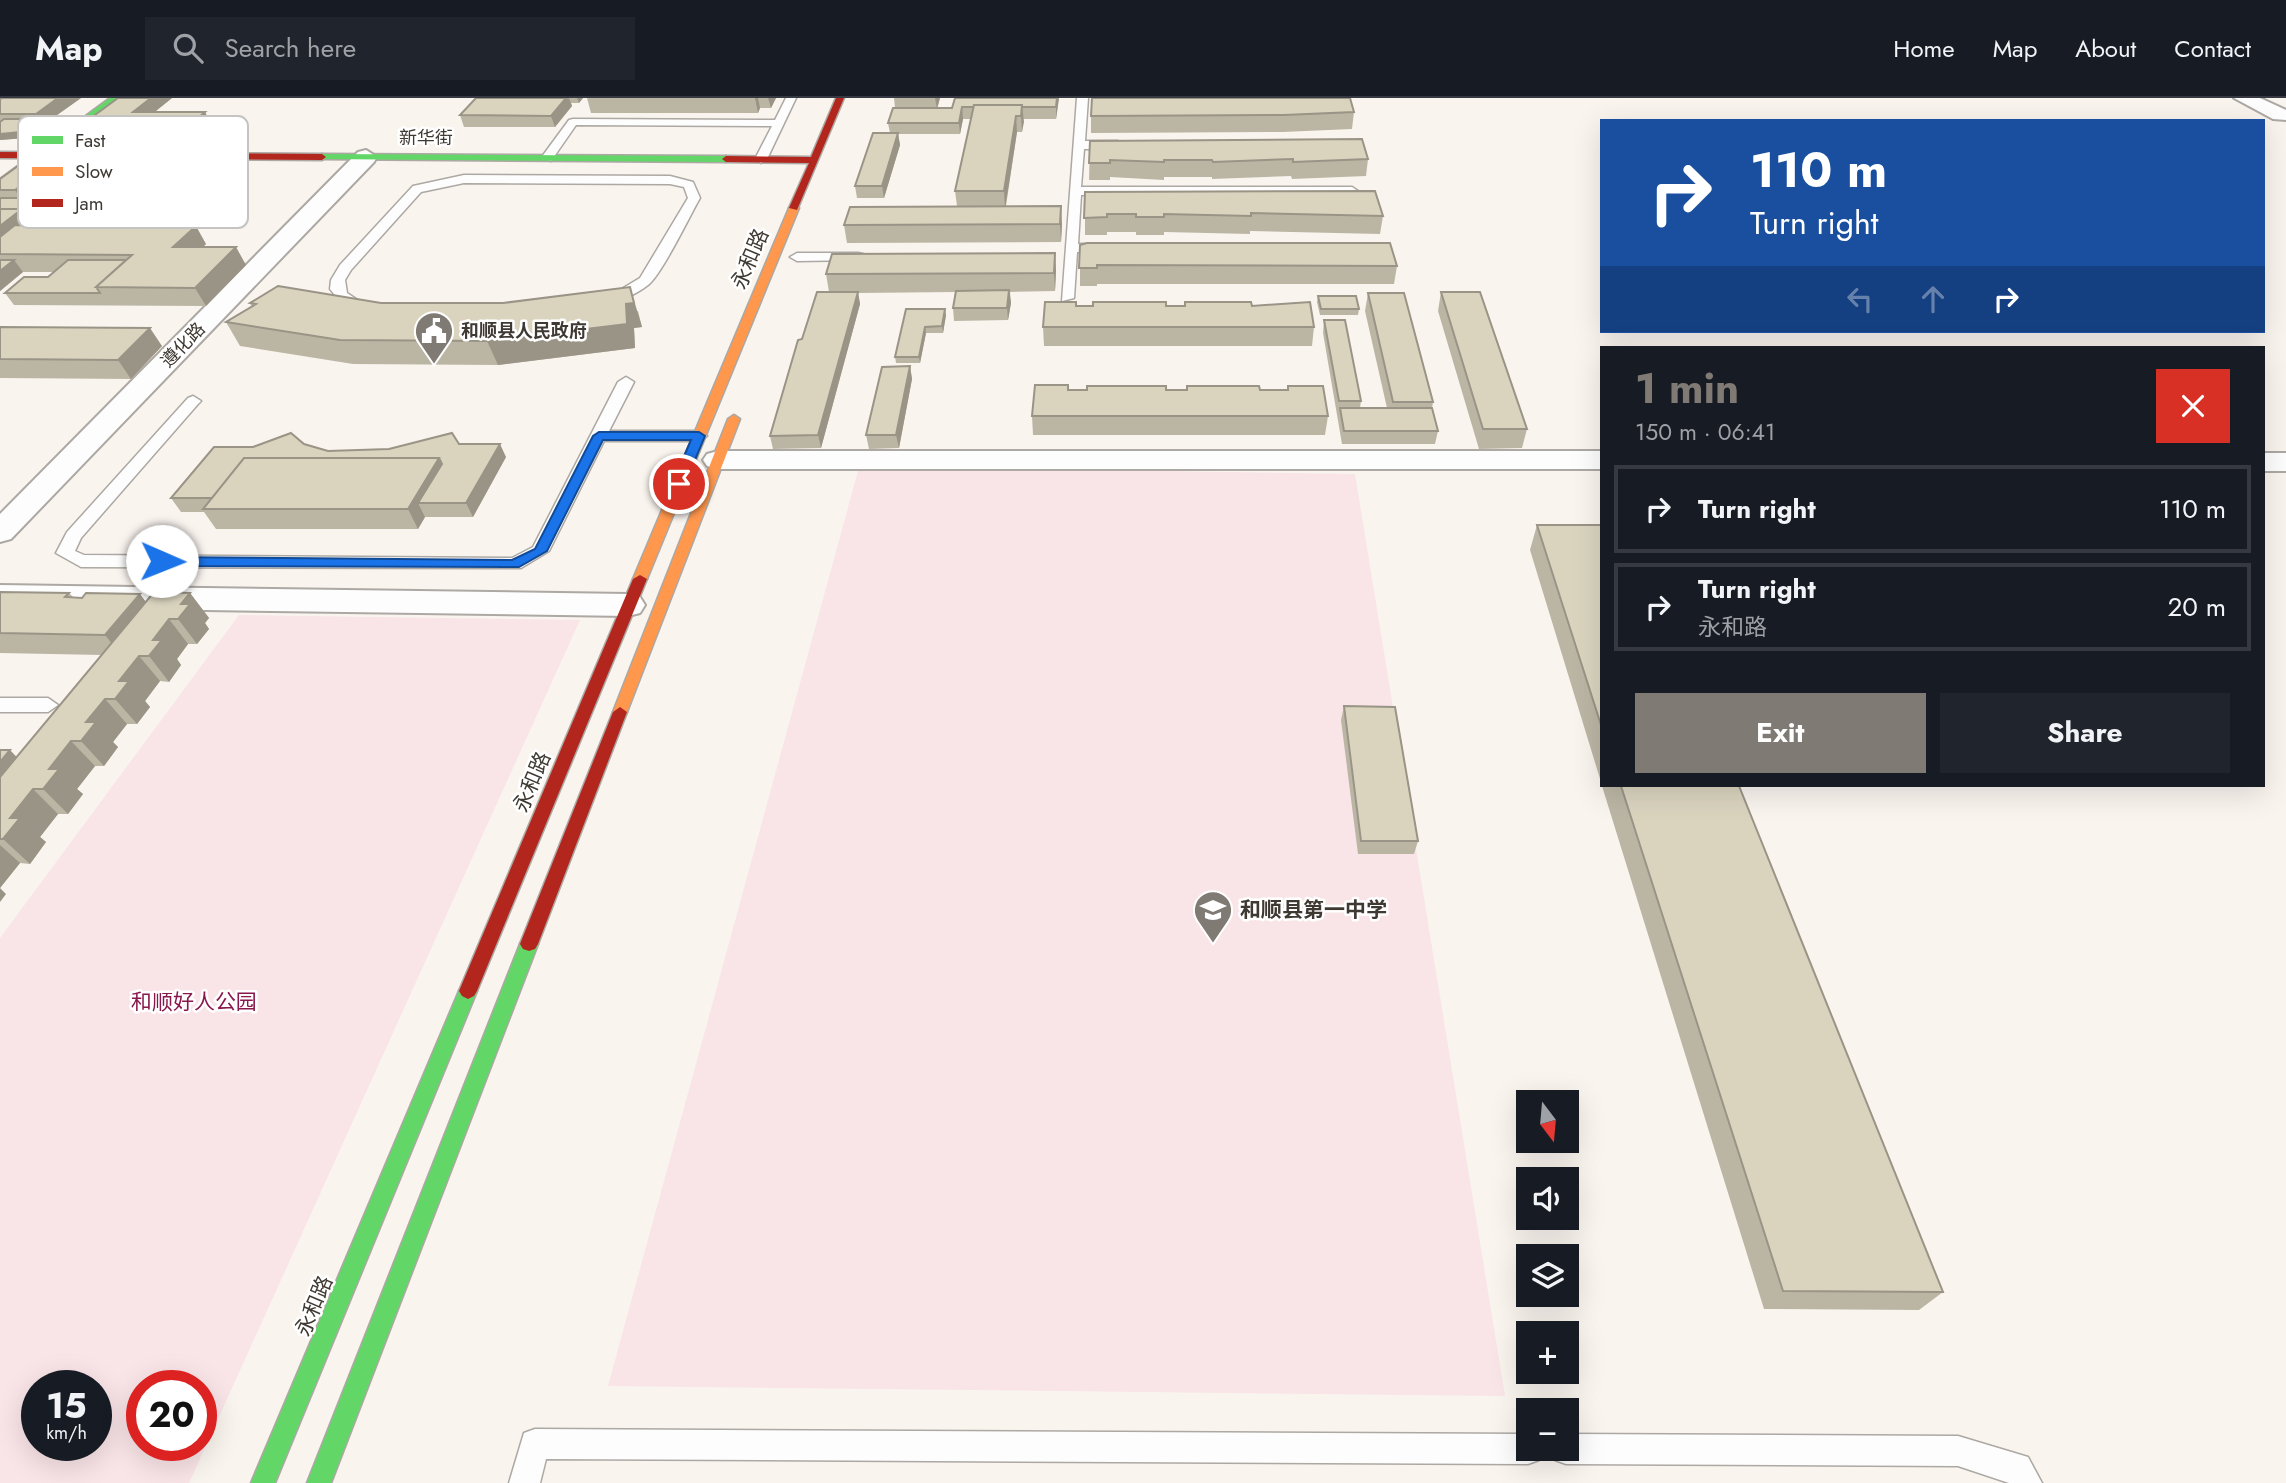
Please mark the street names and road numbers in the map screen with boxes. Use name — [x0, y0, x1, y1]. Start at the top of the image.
street label: 新华街 — [399, 125, 453, 151]
street label: 永和路 — [724, 224, 776, 294]
street label: 遵化路 — [155, 317, 211, 373]
street label: 永和路 — [506, 747, 558, 817]
street label: 永和路 — [288, 1271, 340, 1341]

